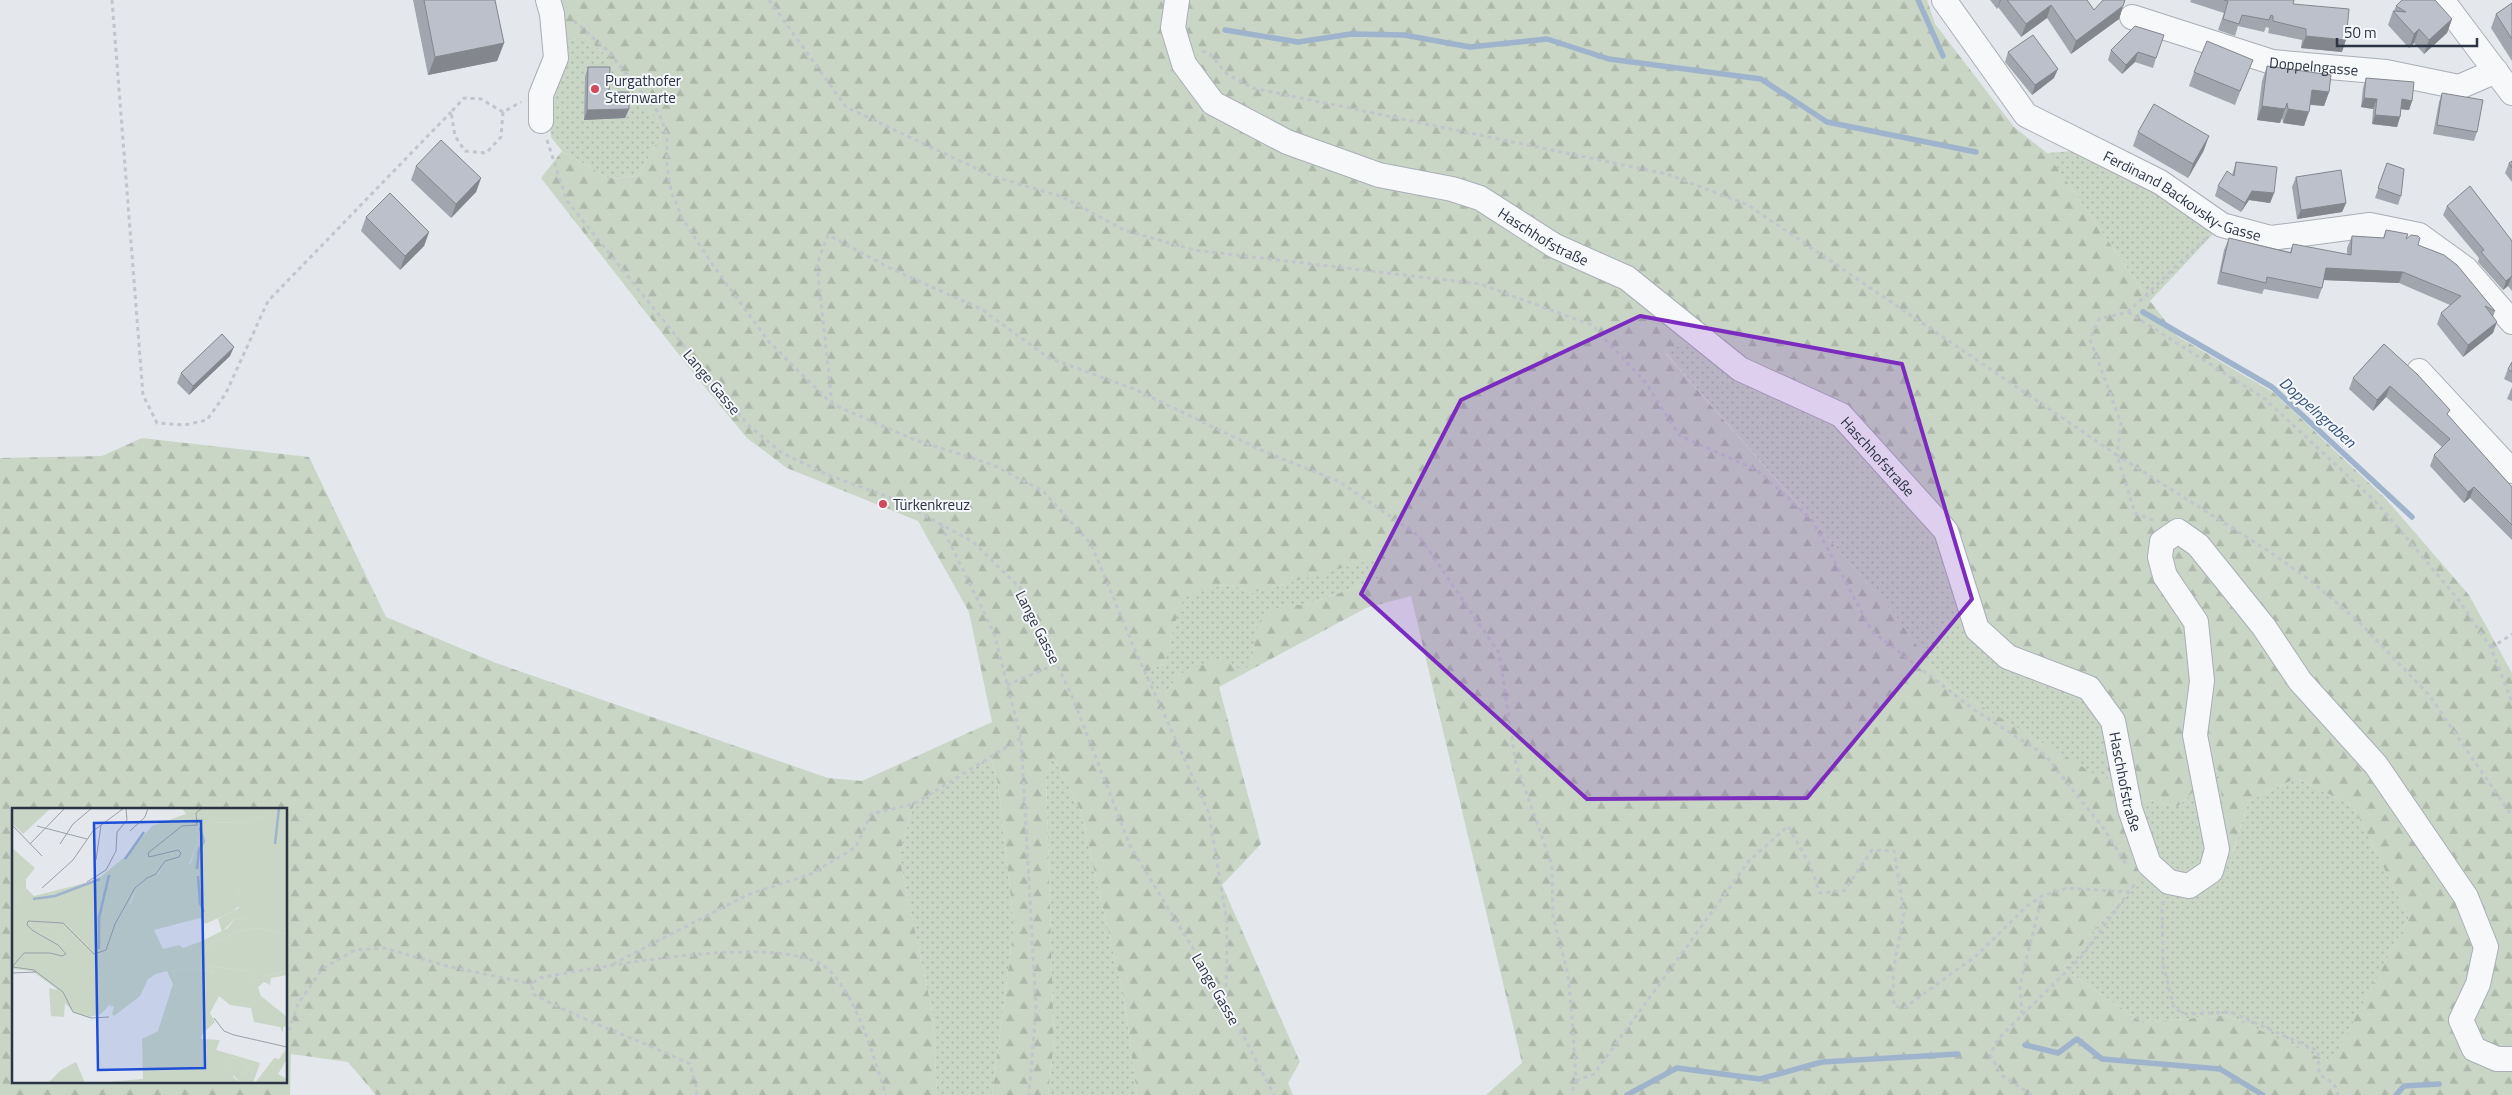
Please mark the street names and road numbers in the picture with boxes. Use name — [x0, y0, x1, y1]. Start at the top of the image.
street label: Doppelngasse — [2268, 50, 2359, 81]
street label: Ferdinand Backovsky-Gasse — [2099, 144, 2264, 246]
street label: Haschhofstraße — [1494, 201, 1593, 271]
street label: Lange Gasse — [678, 344, 746, 420]
street label: Haschhofstraße — [1836, 411, 1921, 501]
street label: Lange Gasse — [1010, 586, 1066, 668]
street label: Haschhofstraße — [2104, 730, 2148, 834]
street label: Lange Gasse — [1186, 949, 1246, 1029]

